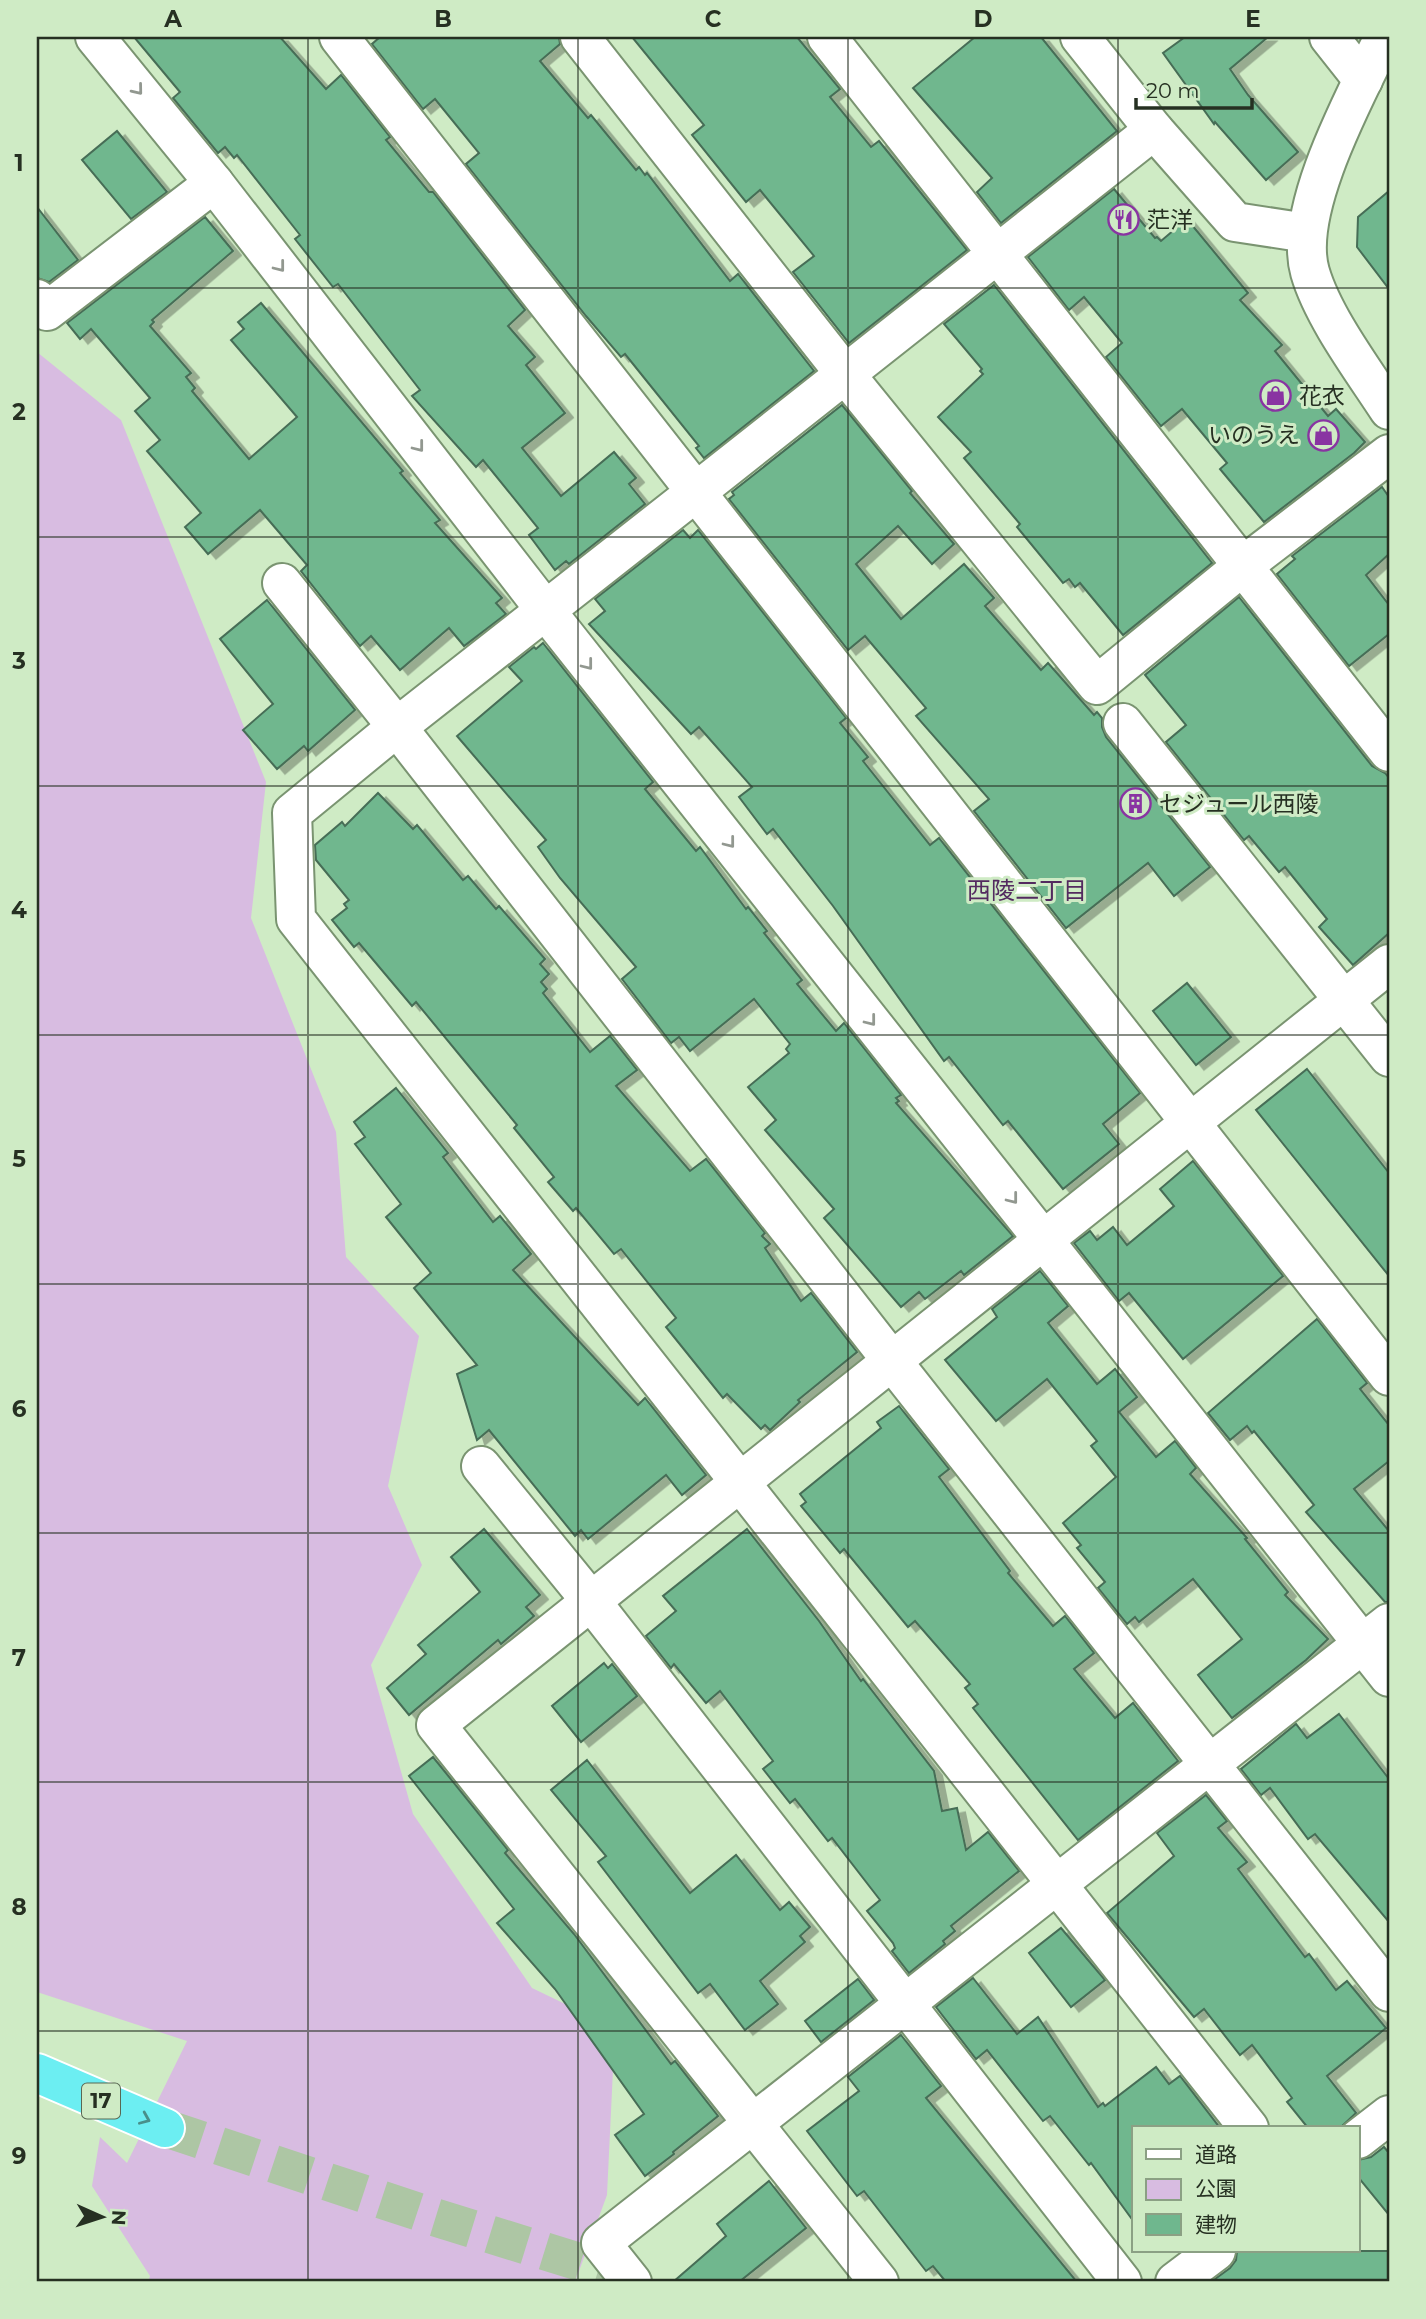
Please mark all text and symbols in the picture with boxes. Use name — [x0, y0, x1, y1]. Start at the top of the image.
text: A — [163, 5, 182, 33]
text: B — [434, 5, 452, 33]
text: C — [705, 5, 722, 33]
text: D — [974, 5, 993, 33]
text: E — [1245, 5, 1261, 33]
scale bar — [1136, 66, 1251, 110]
text: 20 m — [1146, 78, 1200, 103]
one-way arrow — [130, 81, 142, 94]
text: 1 — [14, 149, 24, 177]
restaurant icon: 茫洋 — [1107, 203, 1141, 237]
place label: 茫洋 — [1147, 206, 1193, 234]
one-way arrow — [271, 260, 284, 272]
shop icon: 花衣 — [1259, 379, 1293, 413]
place label: 花衣 — [1299, 382, 1345, 410]
text: 2 — [12, 398, 26, 426]
shop icon: いのうえ — [1306, 418, 1340, 452]
place label: いのうえ — [1208, 421, 1300, 449]
one-way arrow — [411, 440, 424, 452]
text: 3 — [11, 647, 26, 675]
one-way arrow — [580, 657, 593, 669]
building icon: セジュール西陵 — [1119, 787, 1153, 821]
place label: セジュール西陵 — [1159, 790, 1318, 818]
one-way arrow — [721, 835, 734, 847]
district label: 西陵二丁目 — [967, 876, 1087, 905]
text: 4 — [11, 896, 27, 924]
one-way arrow — [863, 1013, 876, 1026]
text: 5 — [12, 1145, 26, 1173]
one-way arrow — [1004, 1192, 1017, 1204]
text: 6 — [12, 1395, 27, 1423]
text: 7 — [12, 1644, 26, 1672]
text: 8 — [11, 1893, 27, 1921]
road number: 17 — [82, 2084, 120, 2118]
one-way arrow — [137, 2111, 150, 2125]
legend — [1132, 2126, 1360, 2252]
text: 9 — [12, 2142, 26, 2170]
text: 道路 — [1195, 2142, 1237, 2167]
text: 公園 — [1195, 2176, 1237, 2201]
north arrow — [66, 2182, 136, 2252]
text: N — [107, 2210, 130, 2226]
text: 建物 — [1195, 2212, 1237, 2237]

